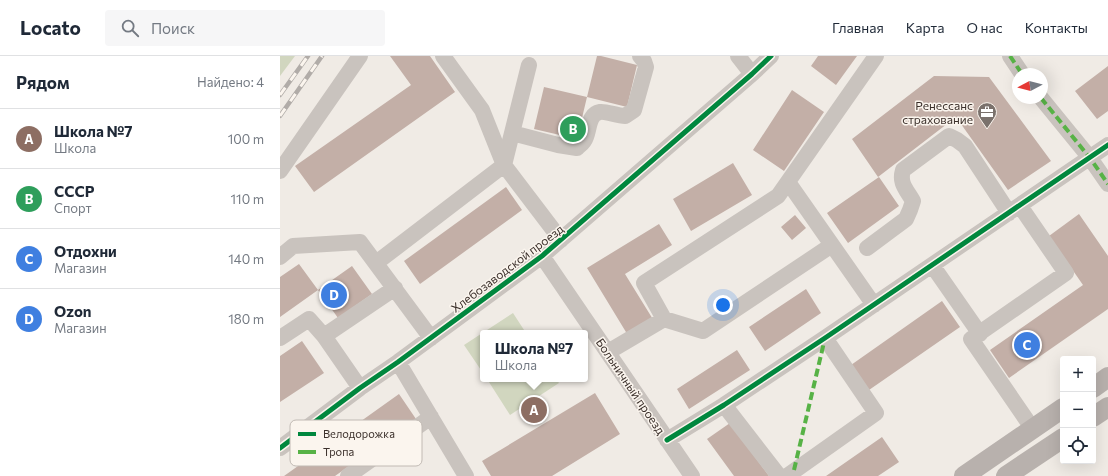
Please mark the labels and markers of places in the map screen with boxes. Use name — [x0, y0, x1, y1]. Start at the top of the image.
place label: Ренессанс страхование — [902, 98, 973, 126]
office icon: Ренессанс страхование — [976, 101, 998, 129]
pin: B — [560, 114, 586, 144]
pin: D — [321, 280, 347, 310]
pin: C — [1014, 330, 1040, 360]
pin: A — [521, 395, 547, 425]

